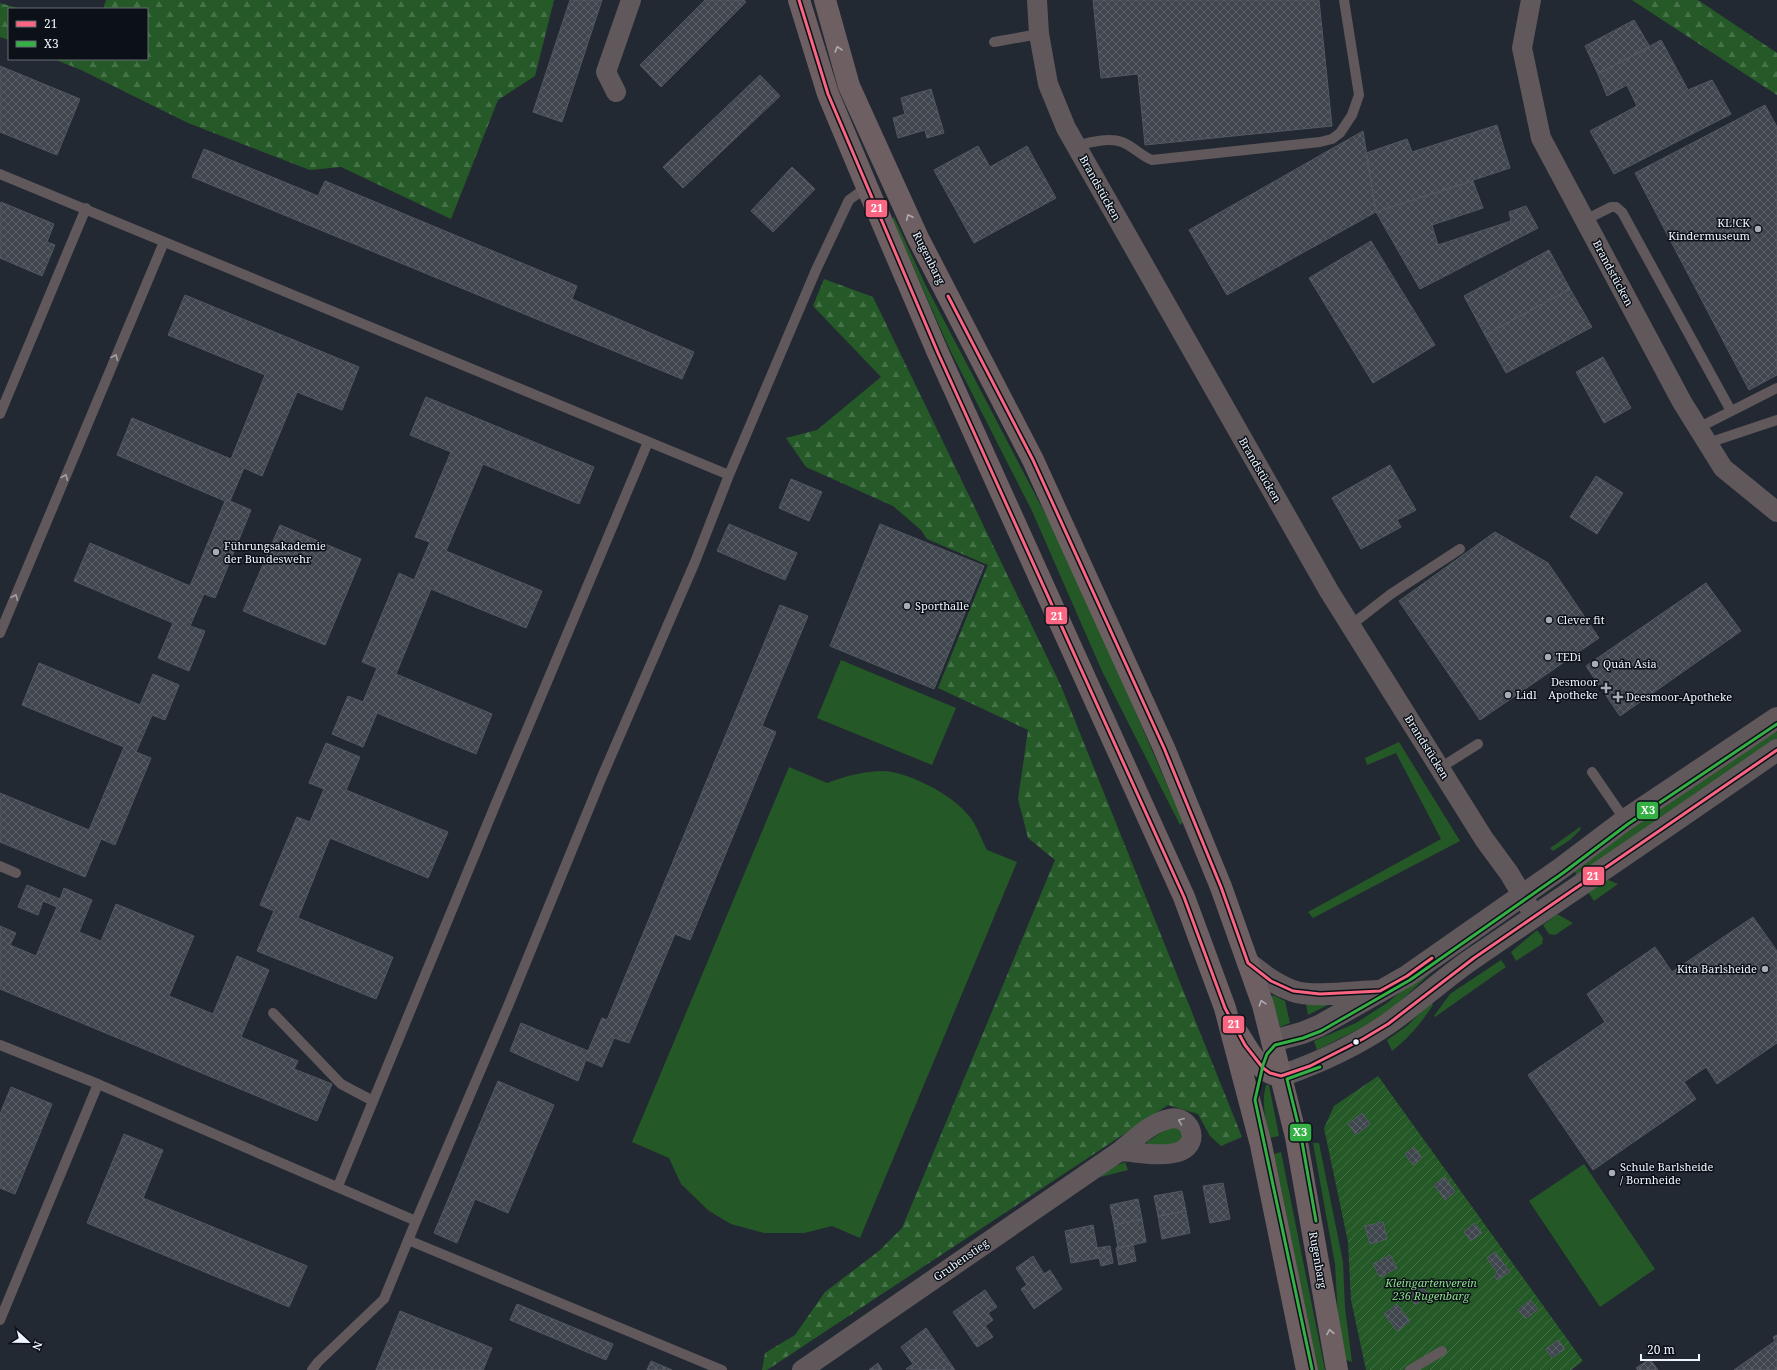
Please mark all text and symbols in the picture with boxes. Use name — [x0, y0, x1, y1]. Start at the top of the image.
legend — [8, 8, 148, 60]
text: 21 — [44, 15, 57, 32]
text: X3 — [44, 35, 59, 52]
one-way arrow — [835, 45, 843, 52]
street label: Brandstücken — [1076, 152, 1125, 223]
line badge: 21 — [865, 199, 888, 218]
text: 21 — [871, 200, 883, 215]
one-way arrow — [906, 214, 914, 222]
place label: KL!CK Kindermuseum — [1668, 215, 1751, 243]
marker: KL!CK Kindermuseum — [1753, 224, 1763, 234]
street label: Rugenbarg — [910, 229, 949, 287]
street label: Brandstücken — [1590, 237, 1637, 308]
one-way arrow — [111, 353, 119, 360]
street label: Brandstücken — [1236, 435, 1285, 505]
one-way arrow — [60, 473, 68, 481]
place label: Führungsakademie der Bundeswehr — [224, 538, 326, 566]
marker: Führungsakademie der Bundeswehr — [211, 547, 221, 557]
one-way arrow — [10, 593, 18, 601]
place label: Sporthalle — [915, 598, 969, 613]
marker: Sporthalle — [902, 601, 912, 611]
line badge: 21 — [1045, 606, 1068, 625]
text: 21 — [1051, 608, 1063, 623]
place label: Clever fit — [1557, 612, 1605, 627]
marker: Clever fit — [1544, 615, 1554, 625]
place label: TEDi — [1556, 649, 1582, 664]
marker: TEDi — [1543, 652, 1553, 662]
place label: Quán Asia — [1603, 656, 1657, 671]
marker: Quán Asia — [1590, 659, 1600, 669]
place label: Desmoor Apotheke — [1548, 674, 1599, 702]
marker: Desmoor Apotheke — [1601, 683, 1611, 693]
place label: Lidl — [1516, 687, 1537, 702]
place label: Deesmoor-Apotheke — [1626, 689, 1732, 704]
marker: Lidl — [1503, 690, 1513, 700]
marker: Deesmoor-Apotheke — [1613, 692, 1623, 702]
street label: Brandstücken — [1402, 712, 1453, 782]
line badge: X3 — [1636, 801, 1659, 820]
text: X3 — [1641, 802, 1655, 817]
line badge: 21 — [1582, 866, 1605, 886]
text: 21 — [1587, 868, 1599, 883]
place label: Kita Barlsheide — [1677, 961, 1757, 976]
marker: Kita Barlsheide — [1760, 964, 1770, 974]
one-way arrow — [1258, 1000, 1267, 1007]
line badge: 21 — [1222, 1015, 1245, 1034]
text: 21 — [1228, 1016, 1240, 1031]
unlabelled marker — [1351, 1037, 1361, 1047]
one-way arrow — [1178, 1118, 1185, 1126]
line badge: X3 — [1289, 1123, 1312, 1142]
text: X3 — [1293, 1124, 1307, 1139]
place label: Schule Barlsheide / Bornheide — [1620, 1159, 1714, 1187]
marker: Schule Barlsheide / Bornheide — [1607, 1168, 1617, 1178]
street label: Rugenbarg — [1306, 1230, 1331, 1289]
street label: Grubenstieg — [930, 1235, 991, 1284]
park label: Kleingartenverein 236 Rugenbarg — [1384, 1275, 1477, 1303]
north arrow — [8, 1322, 48, 1362]
one-way arrow — [1327, 1328, 1335, 1335]
scale bar — [1641, 1336, 1699, 1362]
text: N — [29, 1339, 46, 1353]
text: 20 m — [1647, 1341, 1675, 1358]

